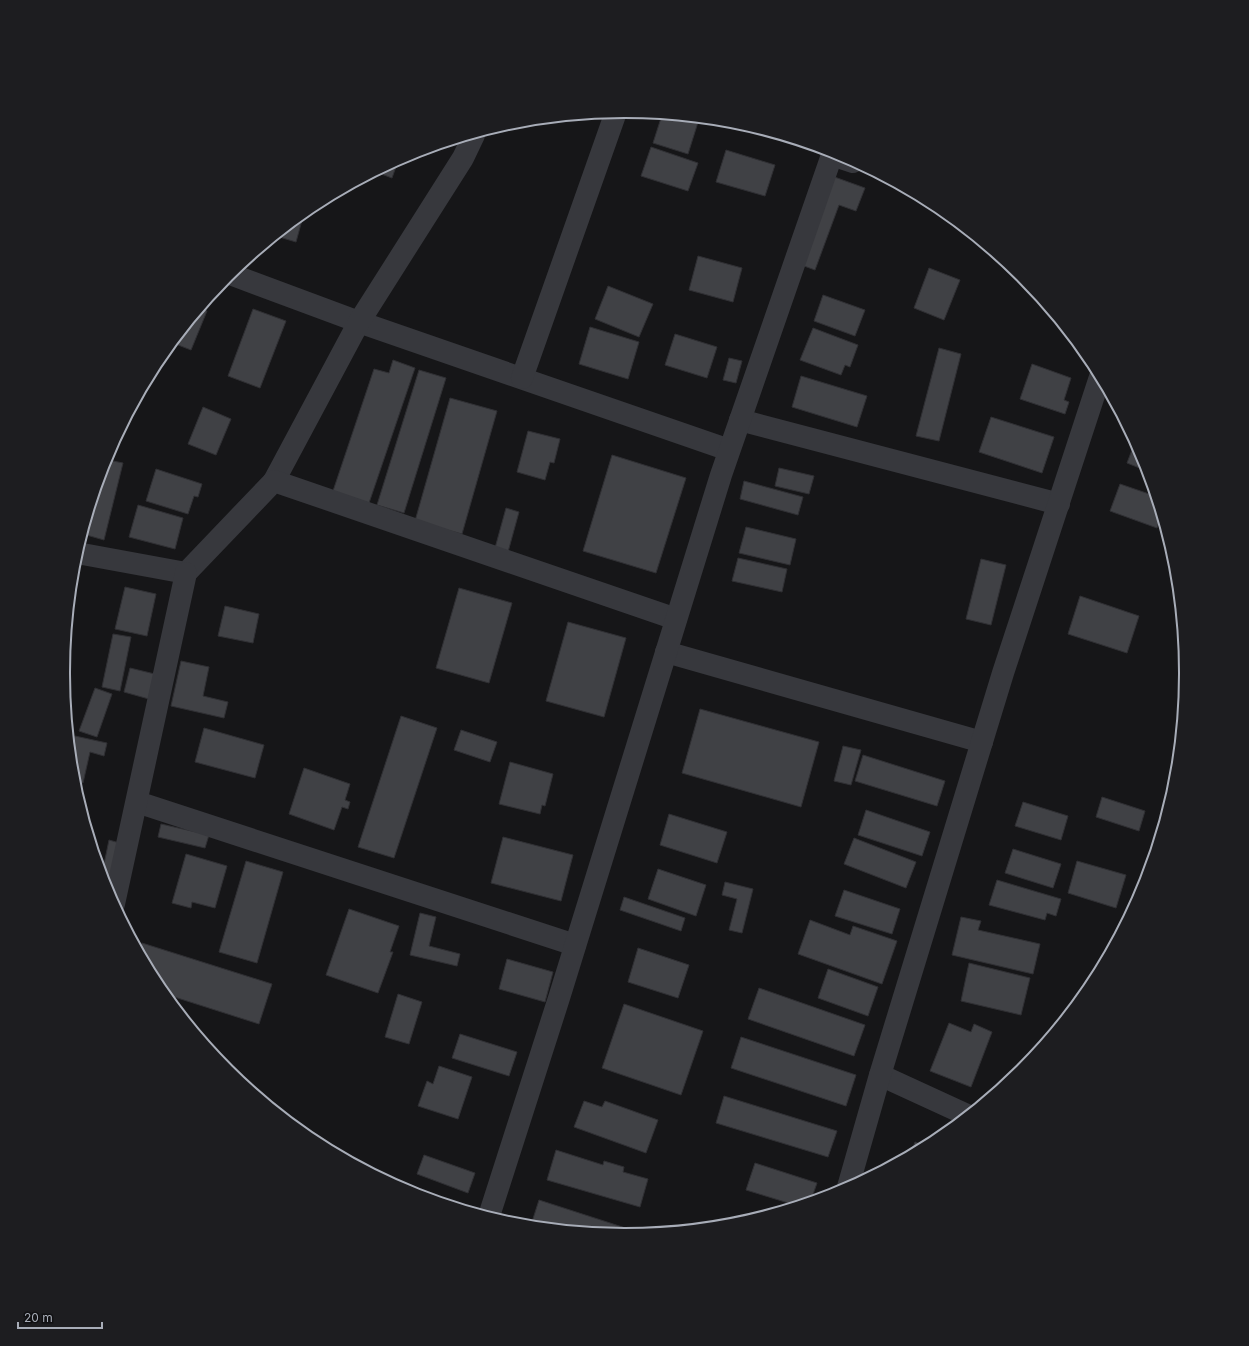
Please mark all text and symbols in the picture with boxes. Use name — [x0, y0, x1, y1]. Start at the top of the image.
scale bar — [18, 1304, 102, 1330]
text: 20 m — [24, 1310, 53, 1325]

